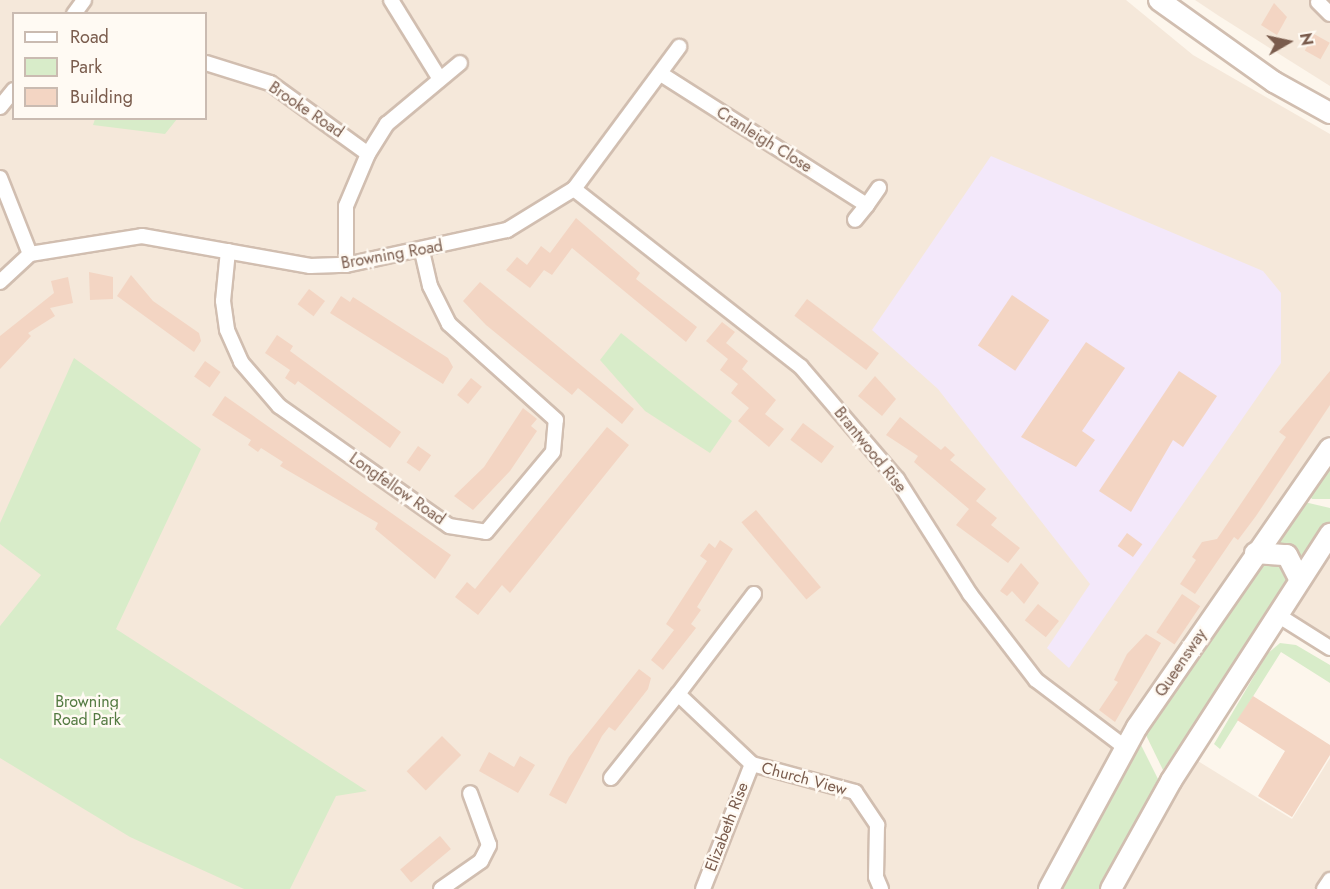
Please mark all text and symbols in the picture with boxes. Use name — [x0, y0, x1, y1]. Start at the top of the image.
legend — [12, 12, 207, 120]
north arrow — [1258, 12, 1318, 72]
text: Road — [70, 24, 109, 50]
text: N — [1294, 31, 1319, 47]
text: Park — [70, 54, 102, 80]
street label: Brooke Road — [265, 78, 347, 142]
text: Building — [70, 84, 133, 110]
street label: Cranleigh Close — [713, 103, 815, 177]
street label: Browning Road — [340, 237, 444, 273]
street label: Brantwood Rise — [830, 403, 910, 497]
street label: Longfellow Road — [345, 449, 449, 529]
street label: Queensway — [1151, 625, 1211, 701]
park label: Browning Road Park — [53, 692, 121, 730]
street label: Church View — [759, 758, 849, 800]
street label: Elizabeth Rise — [701, 780, 753, 874]

